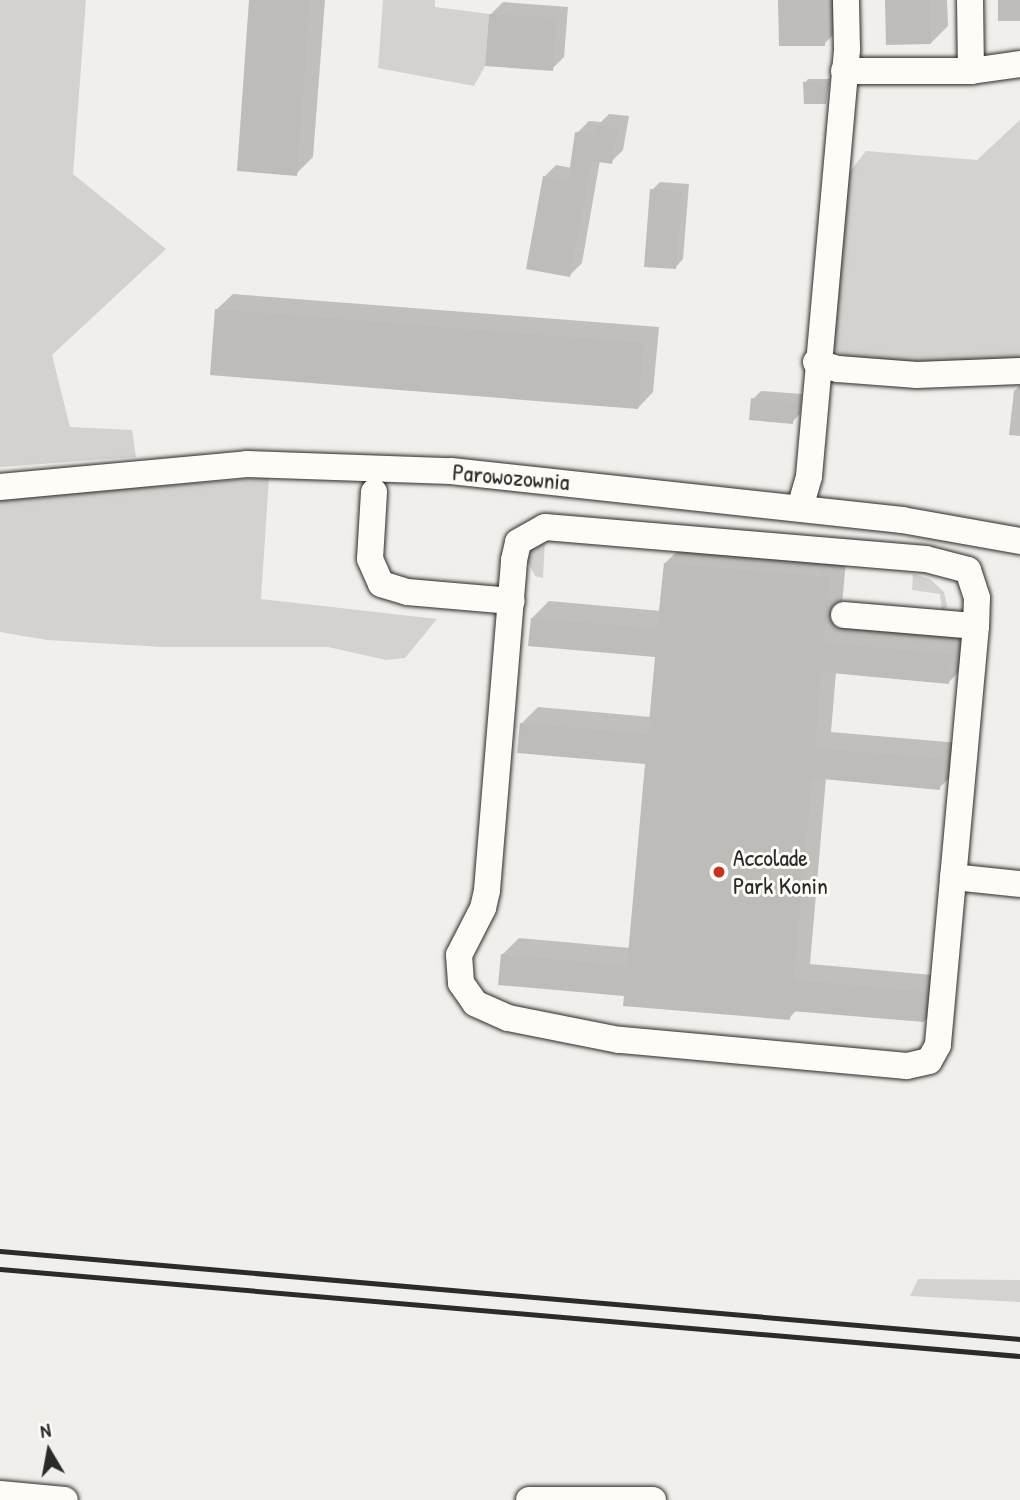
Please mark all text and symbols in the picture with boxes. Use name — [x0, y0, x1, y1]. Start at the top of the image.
street label: Parowozownia — [451, 458, 571, 496]
place label: Accolade Park Konin — [733, 844, 828, 900]
marker: Accolade Park Konin — [711, 864, 727, 880]
north arrow — [14, 1416, 84, 1486]
text: N — [38, 1417, 53, 1444]

